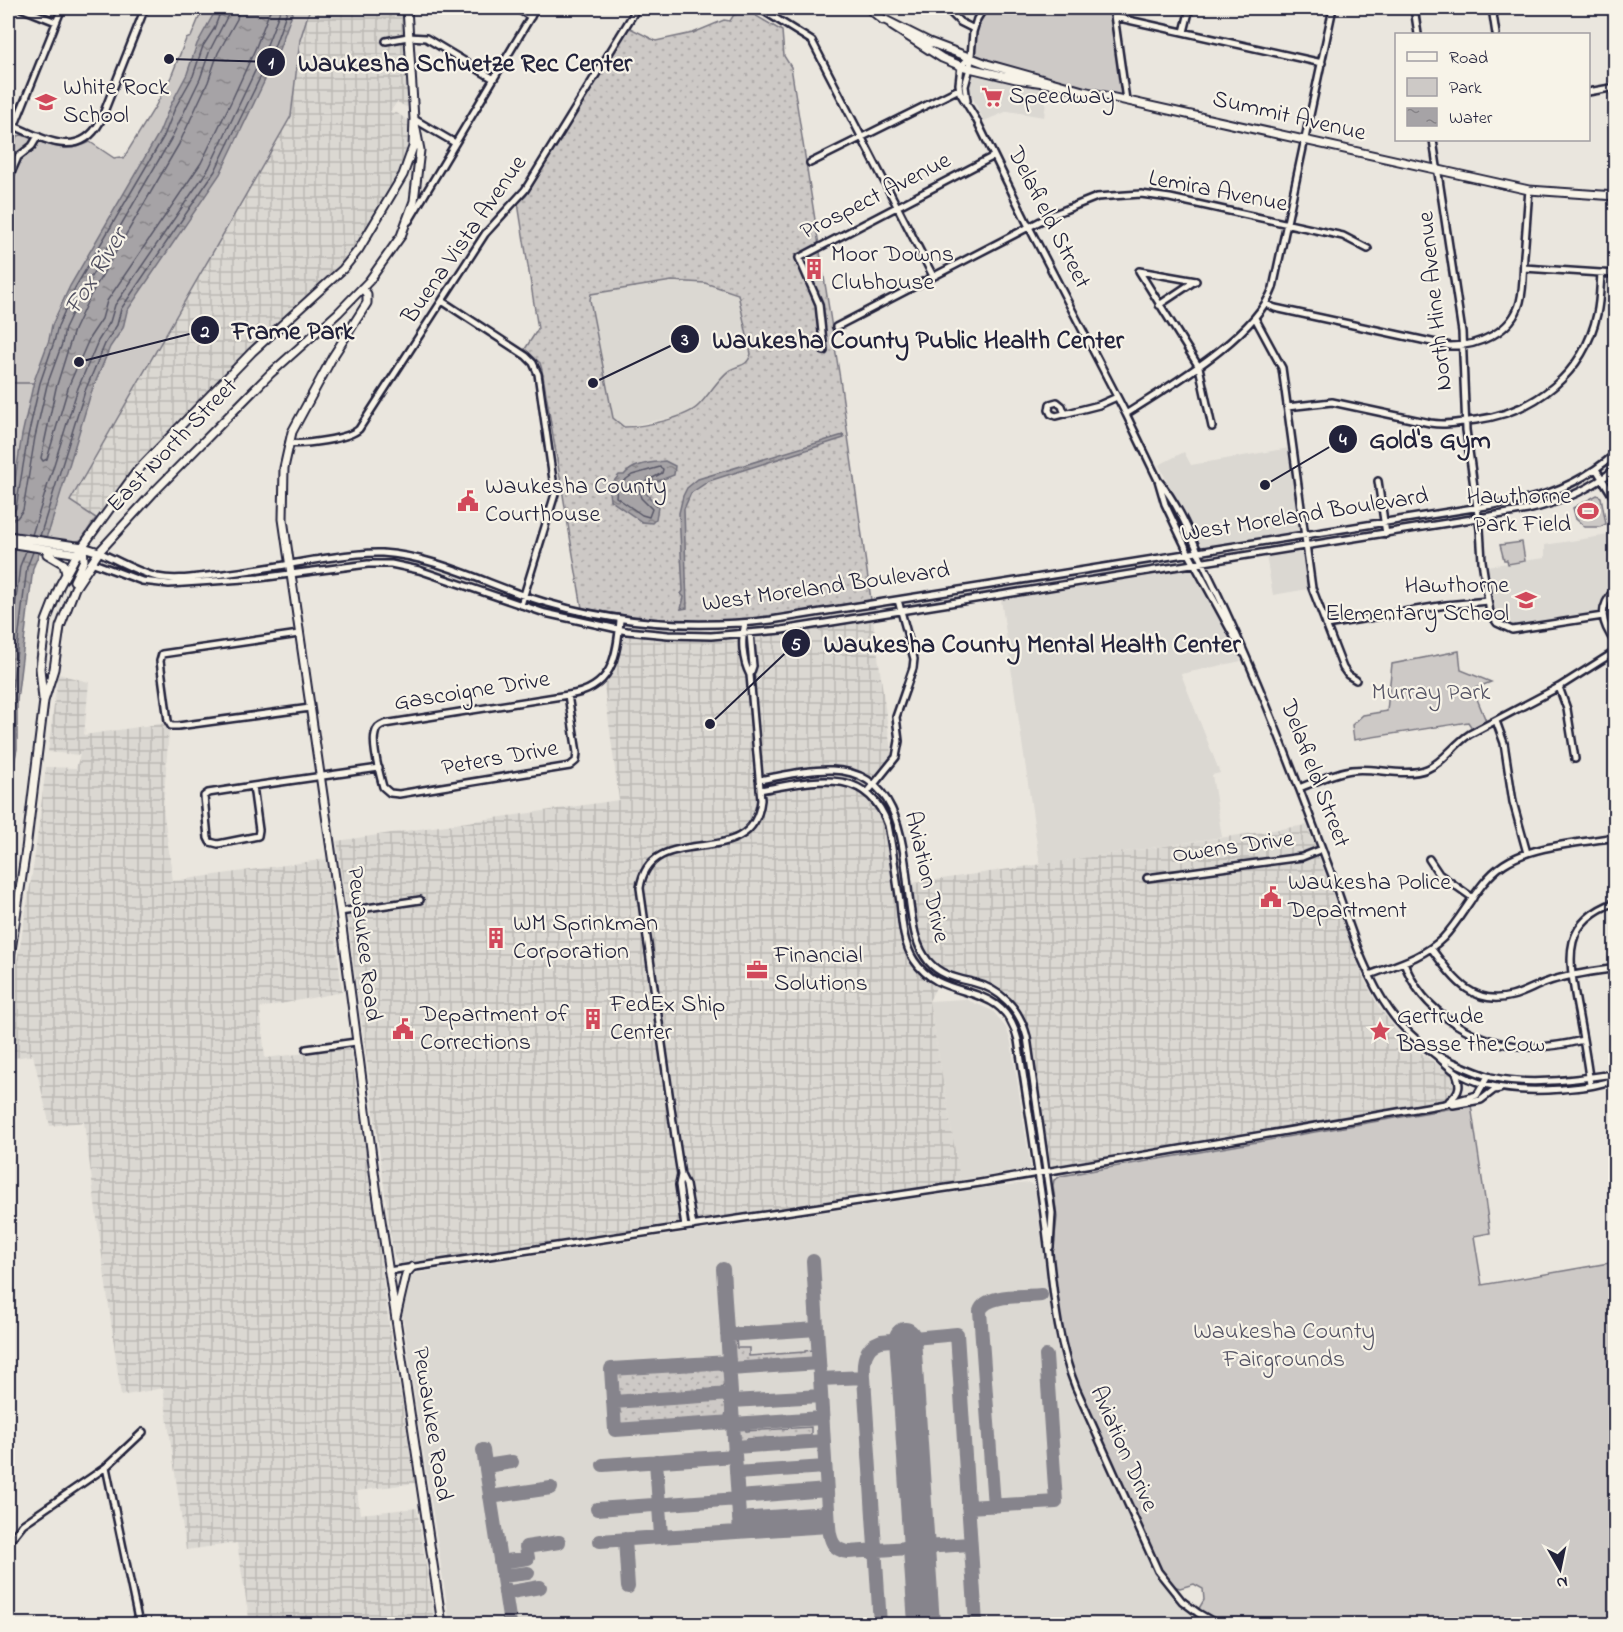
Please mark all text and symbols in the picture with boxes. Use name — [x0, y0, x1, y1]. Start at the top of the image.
legend — [1395, 33, 1590, 141]
callout: Waukesha Schuetze Rec Center — [256, 40, 645, 84]
text: Waukesha Schuetze Rec Center — [298, 46, 633, 84]
text: Road — [1449, 46, 1488, 72]
text: 1 — [268, 51, 274, 77]
place label: White Rock School — [63, 71, 170, 134]
text: Park — [1449, 76, 1482, 102]
place label: Speedway — [1009, 80, 1115, 116]
street label: Summit Avenue — [1209, 82, 1369, 152]
supermarket icon: Speedway — [980, 85, 1004, 109]
school or university icon: White Rock School — [34, 90, 58, 114]
text: Water — [1449, 106, 1493, 132]
street label: Delafield Street — [997, 140, 1099, 295]
street label: Prospect Avenue — [795, 144, 958, 250]
street label: Buena Vista Avenue — [393, 148, 537, 332]
street label: Lemira Avenue — [1146, 161, 1291, 223]
street label: North Hine Avenue — [1409, 209, 1463, 392]
water label: Fox River — [56, 219, 140, 323]
place label: Moor Downs Clubhouse — [831, 238, 954, 301]
building icon: Moor Downs Clubhouse — [802, 257, 826, 281]
callout: Frame Park — [190, 308, 366, 352]
text: Frame Park — [230, 314, 355, 352]
callout: Waukesha County Public Health Center — [670, 317, 1135, 361]
text: 2 — [200, 320, 210, 346]
text: Waukesha County Public Health Center — [712, 323, 1125, 361]
text: 3 — [680, 328, 689, 354]
street label: East North Street — [99, 371, 247, 521]
callout: Gold's Gym — [1328, 417, 1503, 461]
text: Gold's Gym — [1369, 423, 1491, 461]
text: 4 — [1339, 428, 1347, 454]
place label: Waukesha County Courthouse — [485, 470, 667, 533]
street label: West Moreland Boulevard — [1179, 479, 1431, 553]
place label: Hawthorne Park Field — [1466, 480, 1572, 543]
public building icon: Waukesha County Courthouse — [456, 489, 480, 513]
sports icon: Hawthorne Park Field — [1576, 499, 1600, 523]
street label: West Moreland Boulevard — [700, 553, 952, 623]
place label: Hawthorne Elementary School — [1325, 569, 1509, 633]
school or university icon: Hawthorne Elementary School — [1514, 588, 1538, 612]
callout: Waukesha County Mental Health Center — [781, 621, 1252, 665]
text: Waukesha County Mental Health Center — [823, 627, 1241, 665]
text: 5 — [791, 633, 802, 659]
street label: Gascoigne Drive — [392, 662, 553, 722]
park label: Murray Park — [1372, 676, 1491, 712]
street label: Delafield Street — [1269, 694, 1358, 853]
street label: Peters Drive — [439, 731, 561, 786]
street label: Aviation Drive — [894, 808, 958, 947]
street label: Owens Drive — [1170, 822, 1296, 874]
street label: Pewaukee Road — [336, 865, 390, 1024]
place label: Waukesha Police Department — [1287, 866, 1451, 929]
public building icon: Waukesha Police Department — [1259, 885, 1283, 909]
place label: WM Sprinkman Corporation — [513, 907, 658, 970]
building icon: WM Sprinkman Corporation — [484, 926, 508, 950]
place label: Financial Solutions — [773, 939, 868, 1002]
office icon: Financial Solutions — [745, 958, 769, 982]
place label: FedEx Ship Center — [609, 988, 725, 1051]
place label: Department of Corrections — [419, 998, 570, 1061]
place label: Gertrude Basse the Cow — [1396, 1000, 1545, 1063]
building icon: FedEx Ship Center — [581, 1007, 605, 1031]
public building icon: Department of Corrections — [391, 1017, 415, 1041]
place icon: Gertrude Basse the Cow — [1368, 1019, 1392, 1043]
park label: Waukesha County Fairgrounds — [1193, 1315, 1375, 1378]
street label: Pewaukee Road — [402, 1344, 461, 1504]
street label: Aviation Drive — [1080, 1381, 1166, 1518]
north arrow — [1530, 1539, 1590, 1599]
text: N — [1555, 1569, 1569, 1595]

